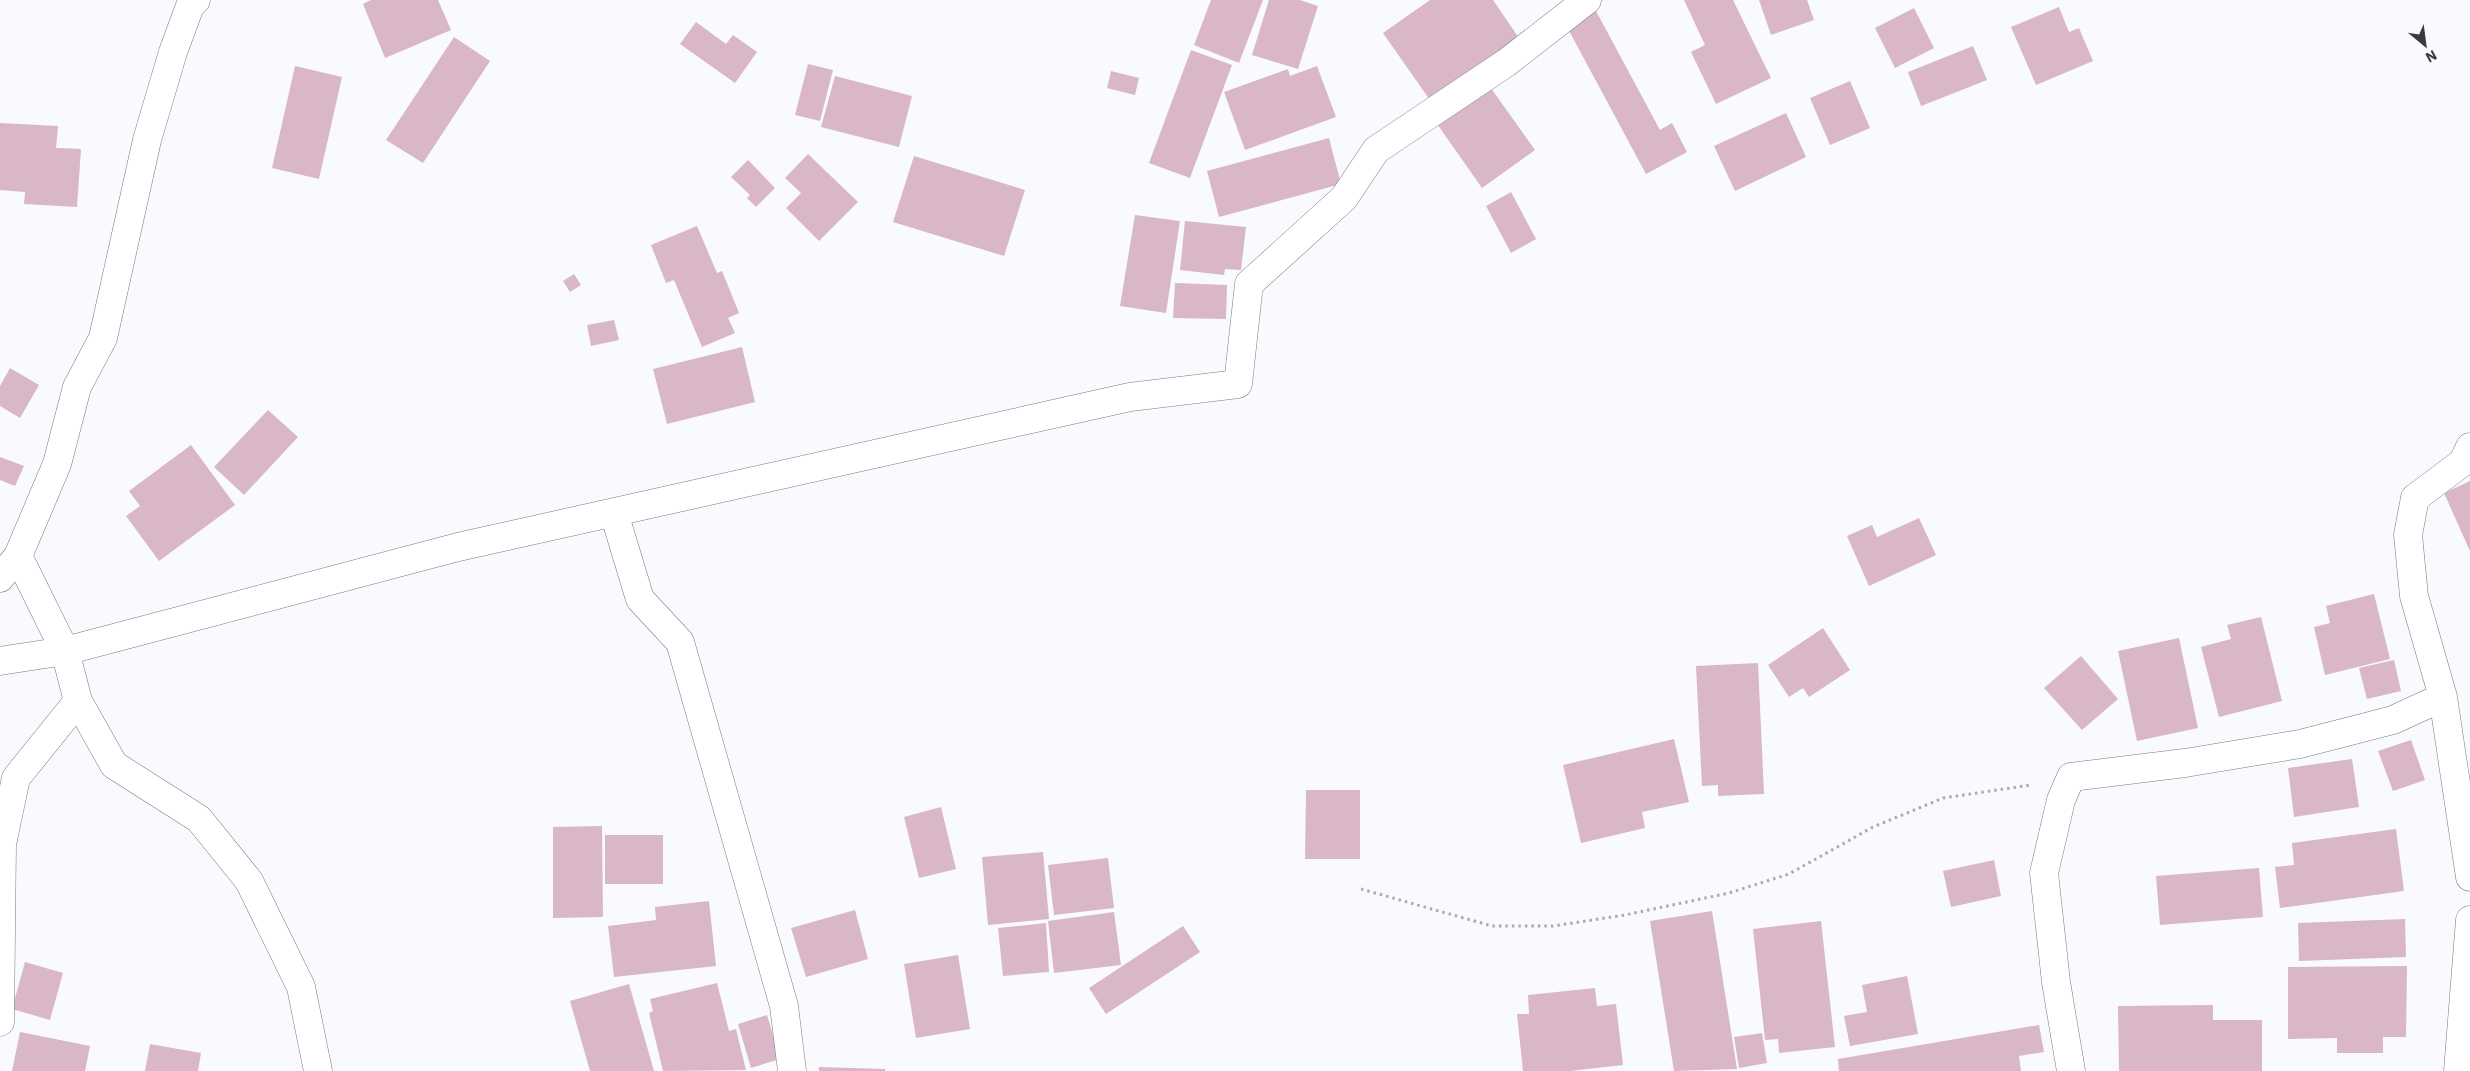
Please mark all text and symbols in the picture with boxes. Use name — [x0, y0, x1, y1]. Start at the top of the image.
north arrow — [2400, 20, 2450, 70]
text: N — [2423, 46, 2440, 67]

